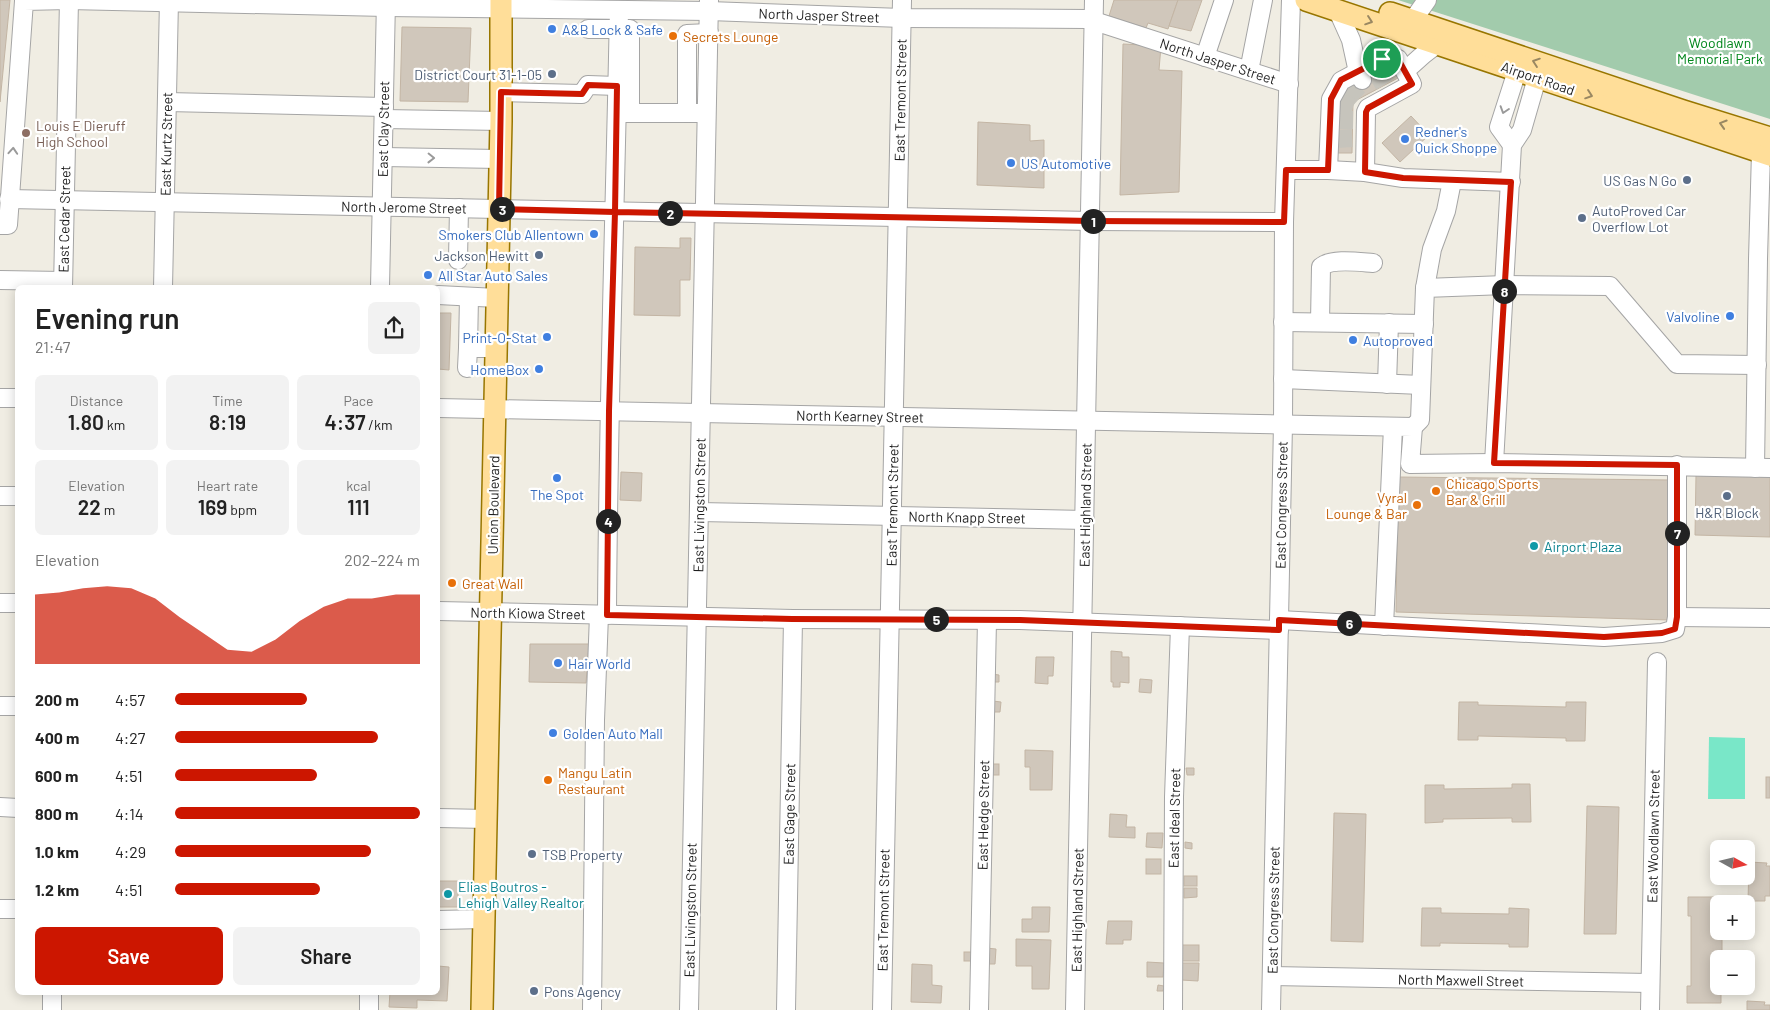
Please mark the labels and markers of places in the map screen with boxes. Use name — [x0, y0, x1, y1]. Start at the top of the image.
place label: A&B Lock & Safe — [562, 21, 663, 38]
marker: A&B Lock & Safe — [546, 23, 558, 35]
place label: Secrets Lounge — [683, 28, 779, 45]
marker: Secrets Lounge — [667, 30, 679, 42]
pin — [1361, 38, 1403, 80]
place label: District Court 31-1-05 — [414, 66, 542, 83]
marker: District Court 31-1-05 — [546, 68, 558, 80]
place label: Louis E Dieruff High School — [36, 117, 126, 150]
place label: Redner's Quick Shoppe — [1415, 123, 1497, 156]
marker: Louis E Dieruff High School — [20, 127, 32, 139]
marker: Redner's Quick Shoppe — [1399, 133, 1411, 145]
place label: US Automotive — [1021, 155, 1111, 172]
marker: US Automotive — [1005, 157, 1017, 169]
place label: US Gas N Go — [1603, 172, 1677, 189]
marker: US Gas N Go — [1681, 174, 1693, 186]
pin: 3 — [490, 196, 514, 222]
pin: 2 — [658, 200, 682, 226]
place label: AutoProved Car Overflow Lot — [1592, 202, 1686, 235]
pin: 1 — [1080, 208, 1106, 234]
marker: AutoProved Car Overflow Lot — [1576, 212, 1588, 224]
place label: Smokers Club Allentown — [438, 226, 584, 243]
marker: Smokers Club Allentown — [588, 228, 600, 240]
place label: Jackson Hewitt — [435, 247, 529, 264]
marker: Jackson Hewitt — [533, 249, 545, 261]
place label: All Star Auto Sales — [438, 267, 548, 284]
marker: All Star Auto Sales — [422, 269, 434, 281]
pin: 8 — [1492, 278, 1516, 304]
place label: Valvoline — [1666, 308, 1720, 325]
marker: Valvoline — [1724, 310, 1736, 322]
place label: Print-O-Stat — [462, 329, 537, 346]
marker: Print-O-Stat — [541, 331, 553, 343]
place label: Autoproved — [1363, 332, 1433, 349]
marker: Autoproved — [1347, 334, 1359, 346]
place label: HomeBox — [470, 361, 529, 378]
marker: HomeBox — [533, 363, 545, 375]
marker: The Spot — [551, 472, 563, 484]
place label: Chicago Sports Bar & Grill — [1446, 475, 1539, 508]
marker: Chicago Sports Bar & Grill — [1430, 485, 1442, 497]
place label: The Spot — [530, 486, 584, 503]
place label: Vyral Lounge & Bar — [1326, 489, 1407, 522]
marker: H&R Block — [1721, 490, 1733, 502]
marker: Vyral Lounge & Bar — [1411, 499, 1423, 511]
place label: H&R Block — [1695, 504, 1759, 521]
pin: 4 — [596, 508, 620, 534]
pin: 7 — [1664, 520, 1690, 546]
place label: Airport Plaza — [1544, 538, 1622, 555]
marker: Airport Plaza — [1528, 540, 1540, 552]
place label: Great Wall — [462, 575, 523, 592]
marker: Great Wall — [446, 577, 458, 589]
pin: 5 — [924, 606, 948, 632]
pin: 6 — [1336, 610, 1362, 636]
place label: Hair World — [568, 655, 631, 672]
marker: Hair World — [552, 657, 564, 669]
place label: Golden Auto Mall — [563, 725, 663, 742]
marker: Golden Auto Mall — [547, 727, 559, 739]
place label: Mangu Latin Restaurant — [558, 764, 632, 797]
marker: Mangu Latin Restaurant — [542, 774, 554, 786]
place label: TSB Property — [542, 846, 623, 863]
marker: TSB Property — [526, 848, 538, 860]
place label: Elias Boutros - Lehigh Valley Realtor — [458, 878, 584, 911]
marker: Elias Boutros - Lehigh Valley Realtor — [442, 888, 454, 900]
place label: Pons Agency — [544, 983, 622, 1000]
marker: Pons Agency — [528, 985, 540, 997]

